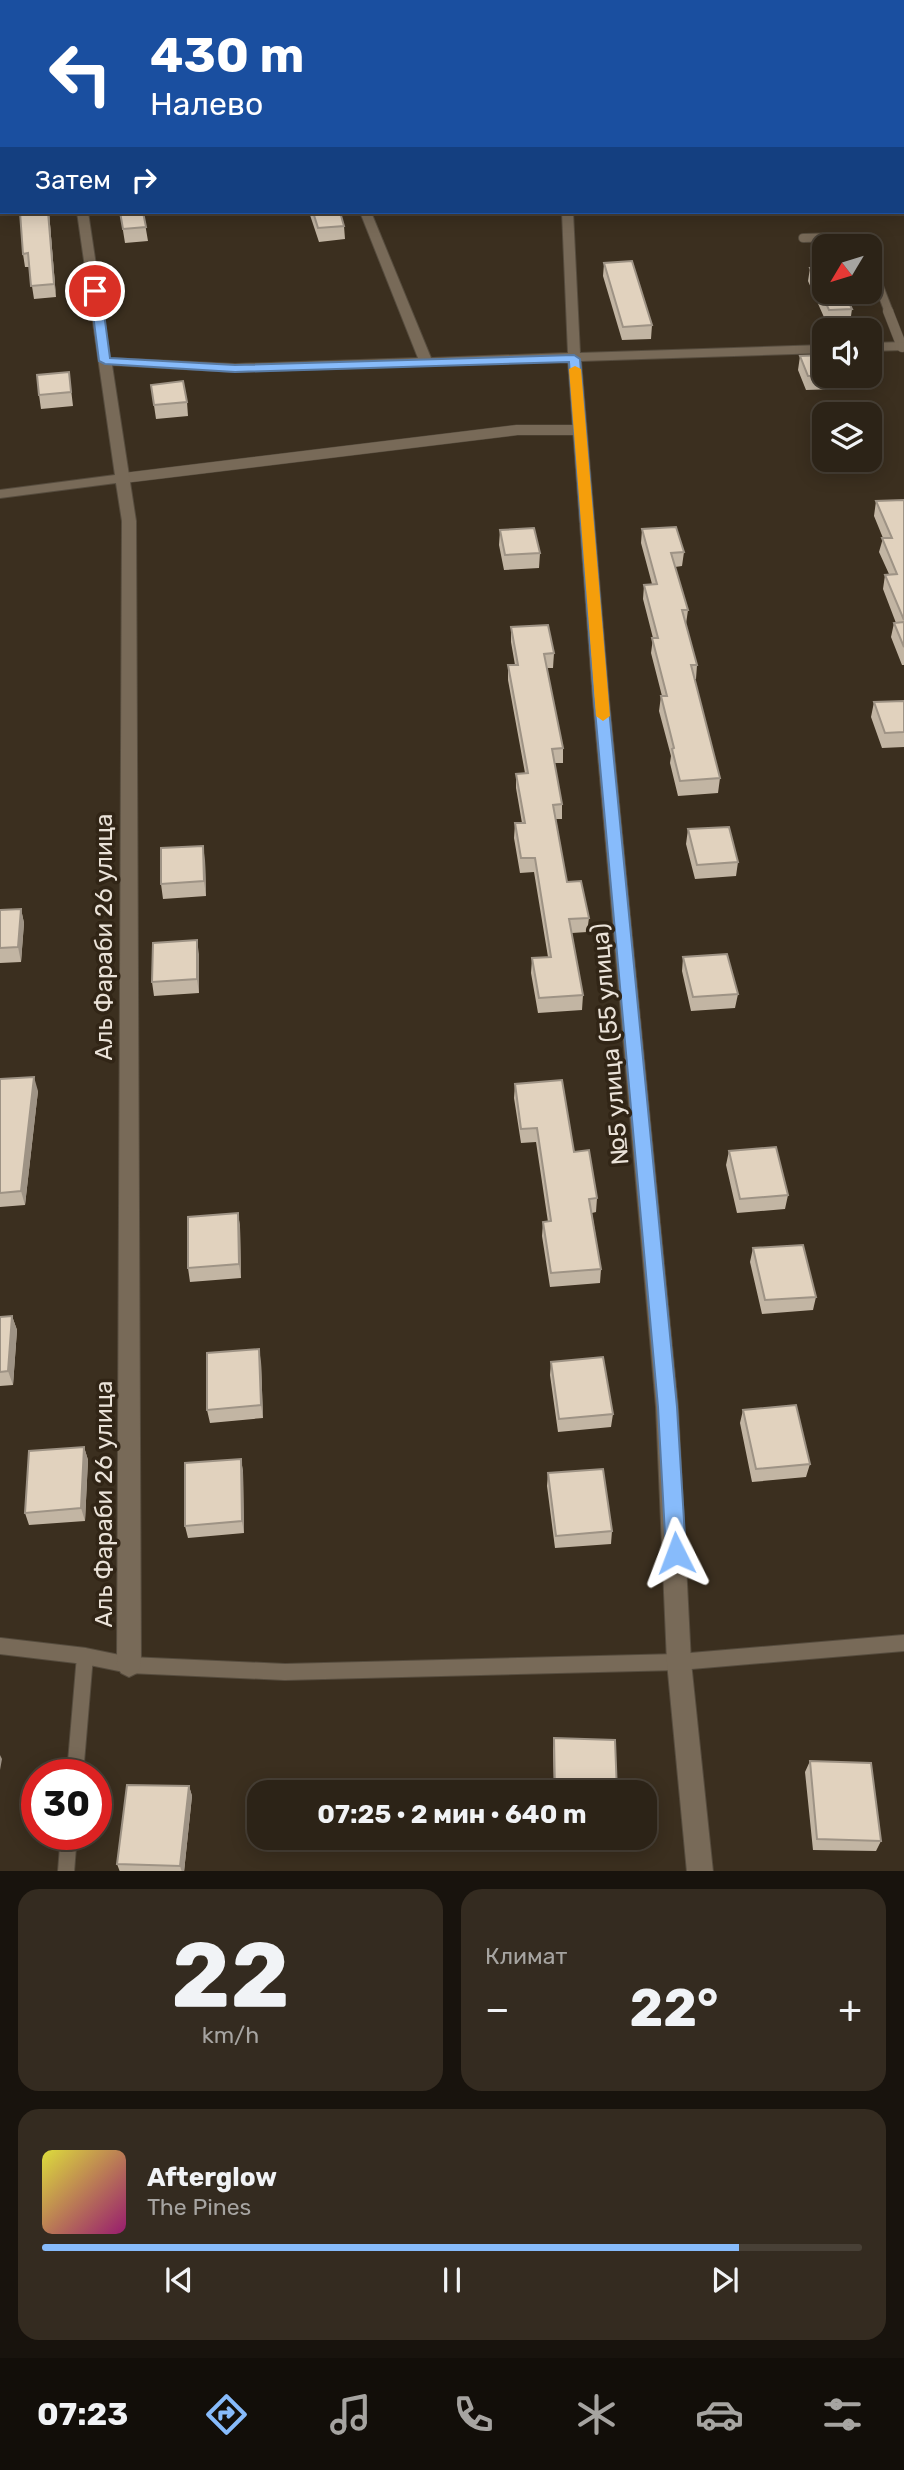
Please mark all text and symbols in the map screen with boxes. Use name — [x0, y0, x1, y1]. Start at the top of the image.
text: 430 m — [150, 26, 304, 84]
icon: left — [35, 28, 126, 119]
text: Налево — [150, 85, 263, 123]
icon: right — [125, 161, 163, 199]
text: Затем — [35, 165, 111, 196]
north arrow — [812, 234, 882, 304]
map controls — [812, 234, 882, 472]
pin — [65, 261, 125, 321]
icon: arrive — [76, 272, 114, 310]
button: sound — [812, 318, 882, 388]
button: layers — [812, 402, 882, 472]
street label: Аль Фараби 26 улица — [90, 813, 118, 1061]
street label: №5 улица (55 улица) — [585, 922, 635, 1166]
street label: Аль Фараби 26 улица — [90, 1380, 118, 1628]
position arrow — [639, 1516, 713, 1590]
speed limit sign: 30 — [21, 1759, 112, 1850]
text: 07:25 · 2 мин · 640 m — [317, 1799, 587, 1830]
text: 22 — [171, 1921, 290, 2029]
text: Климат — [485, 1942, 567, 1970]
text: 22° — [630, 1977, 719, 2039]
text: − — [485, 1986, 510, 2032]
text: + — [838, 1986, 862, 2032]
text: km/h — [202, 2021, 259, 2049]
text: Afterglow — [147, 2162, 277, 2193]
text: The Pines — [147, 2193, 251, 2221]
icon: previous — [160, 2261, 198, 2299]
icon: pause — [433, 2261, 471, 2299]
icon: next — [706, 2261, 744, 2299]
icon: directions — [202, 2390, 251, 2439]
icon: music — [326, 2390, 375, 2439]
icon: phone — [449, 2390, 498, 2439]
icon: climate — [572, 2390, 621, 2439]
icon: car — [695, 2390, 744, 2439]
icon: filters — [818, 2390, 867, 2439]
text: 07:23 — [37, 2395, 128, 2433]

